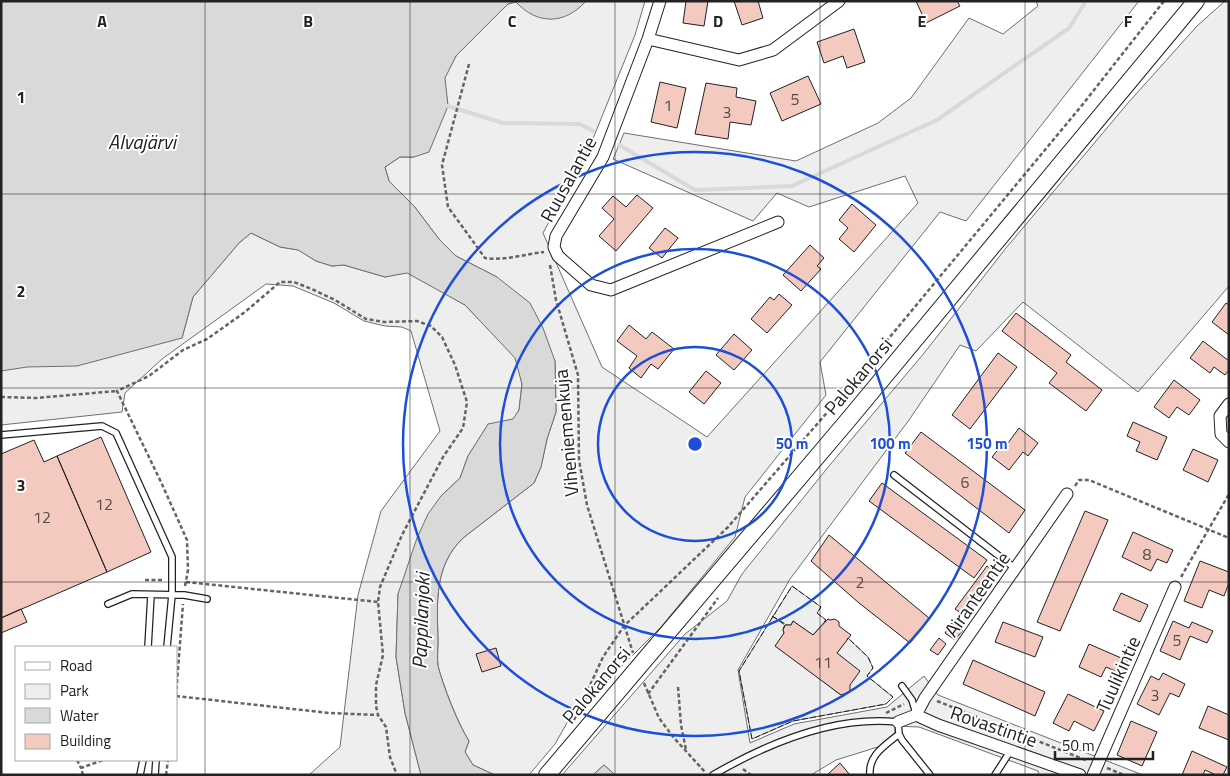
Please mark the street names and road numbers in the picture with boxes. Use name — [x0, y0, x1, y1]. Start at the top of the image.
street label: Ruusalantie — [532, 130, 603, 227]
street label: Palokanorsi — [816, 331, 899, 421]
street label: Viheniemenkuja — [545, 368, 586, 498]
street label: Airanteentie — [937, 545, 1017, 642]
street label: Tuulikintie — [1088, 631, 1147, 717]
street label: Palokanorsi — [554, 640, 637, 730]
street label: Rovastintie — [947, 697, 1041, 754]

